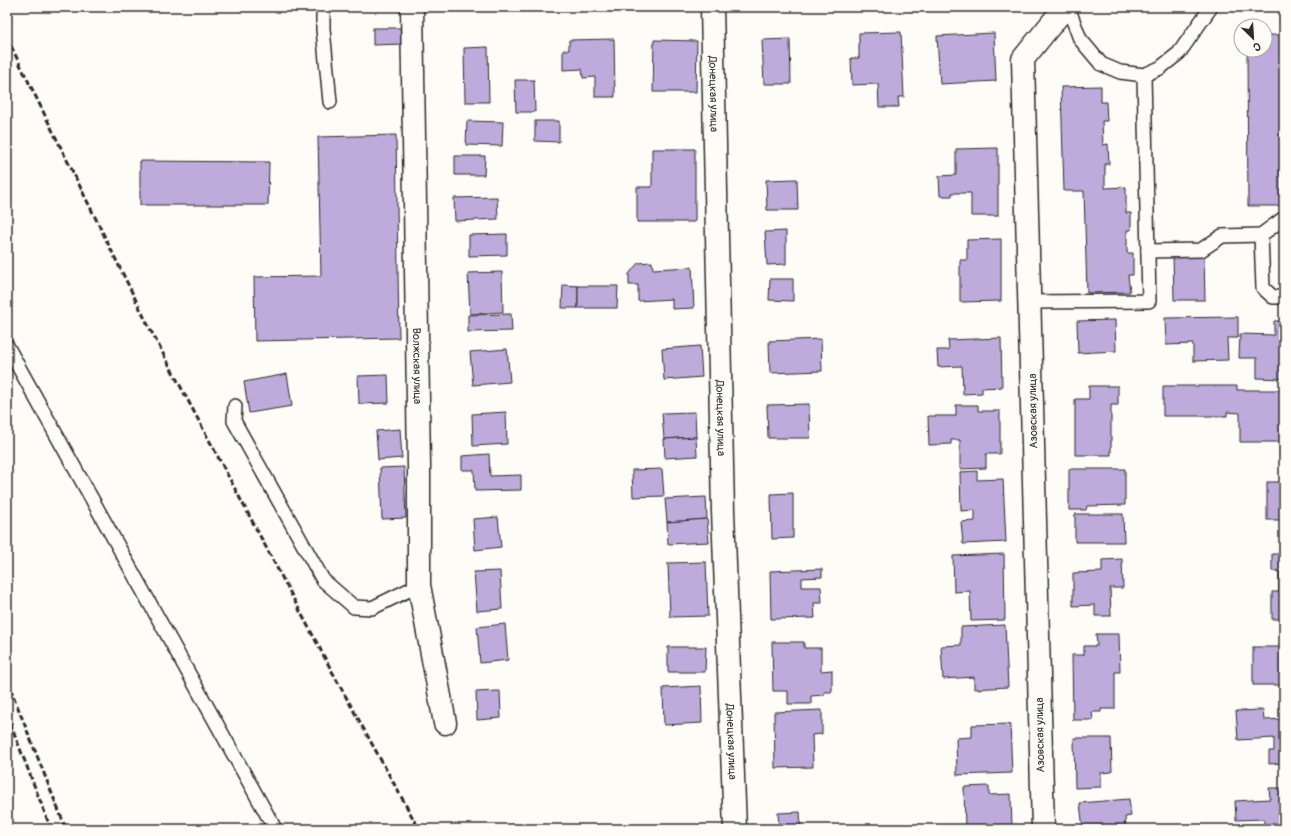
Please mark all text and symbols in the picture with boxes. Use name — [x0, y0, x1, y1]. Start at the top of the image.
north arrow — [1233, 18, 1273, 58]
text: С — [1251, 39, 1263, 54]
street label: Донецкая улица — [707, 55, 721, 132]
street label: Волжская улица — [410, 328, 425, 404]
street label: Азовская улица — [1026, 373, 1040, 449]
street label: Донецкая улица — [714, 379, 728, 456]
street label: Азовская улица — [1033, 697, 1047, 773]
street label: Донецкая улица — [724, 702, 740, 780]

